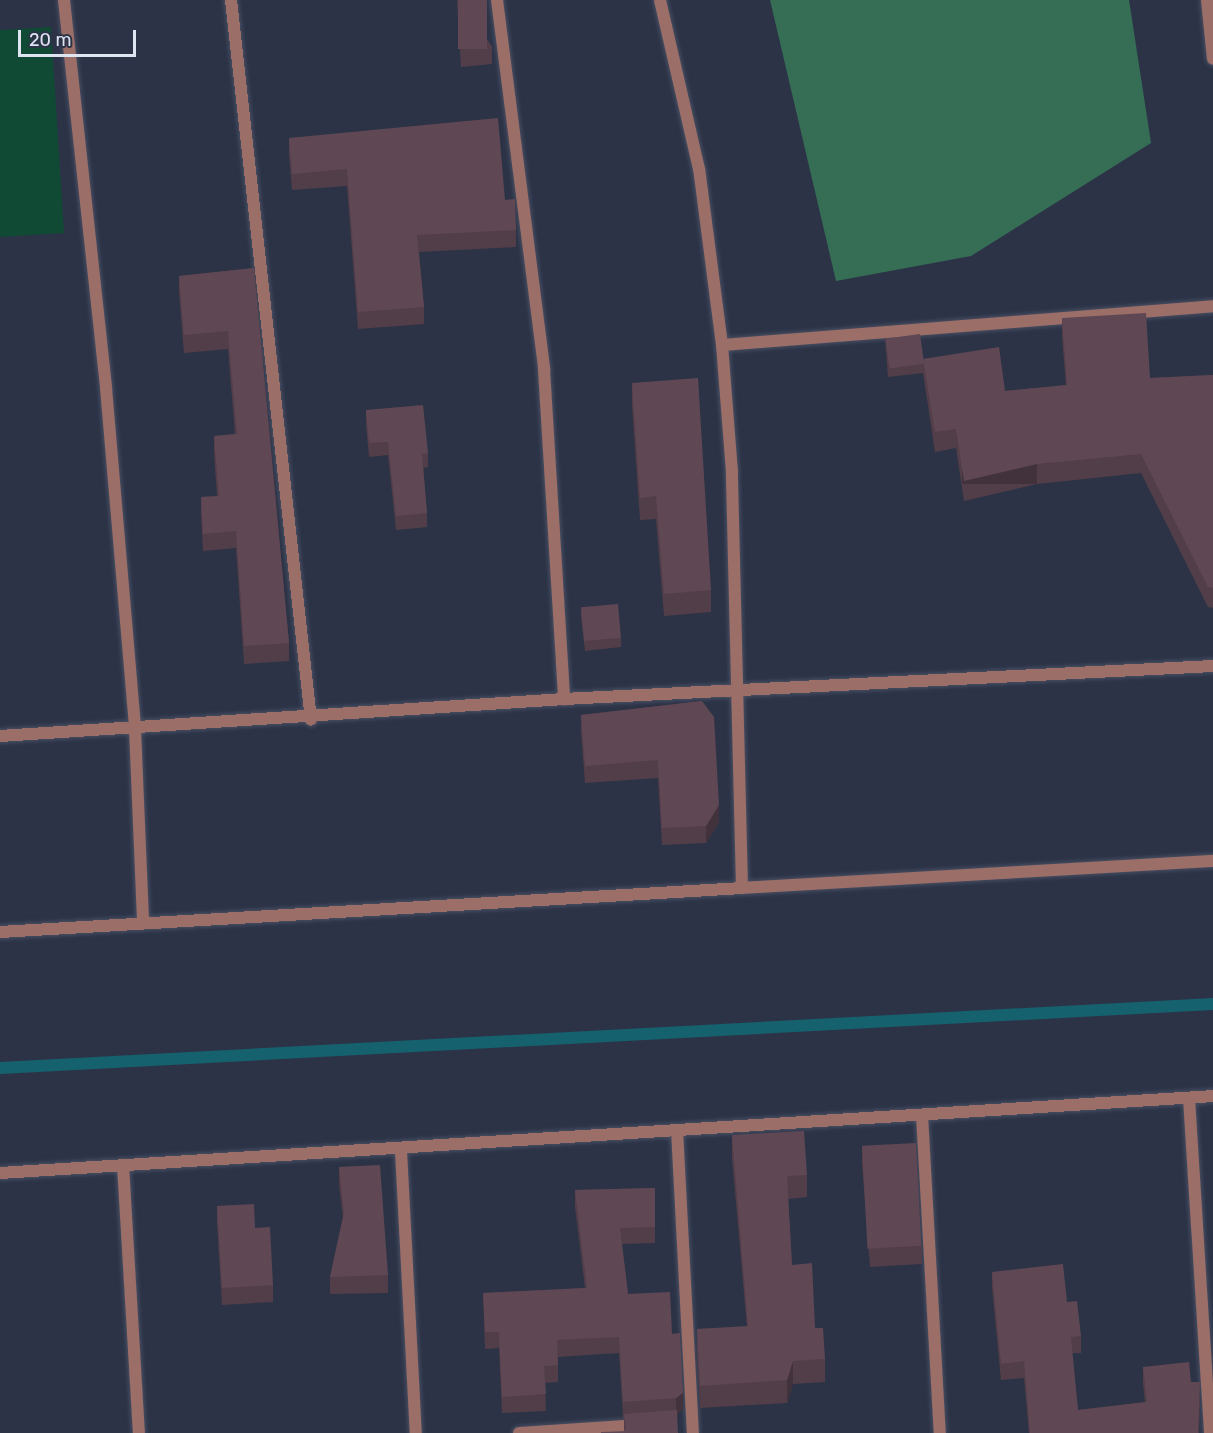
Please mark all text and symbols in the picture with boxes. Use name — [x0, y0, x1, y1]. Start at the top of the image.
scale bar — [21, 18, 140, 56]
text: 20 m — [29, 29, 71, 51]

